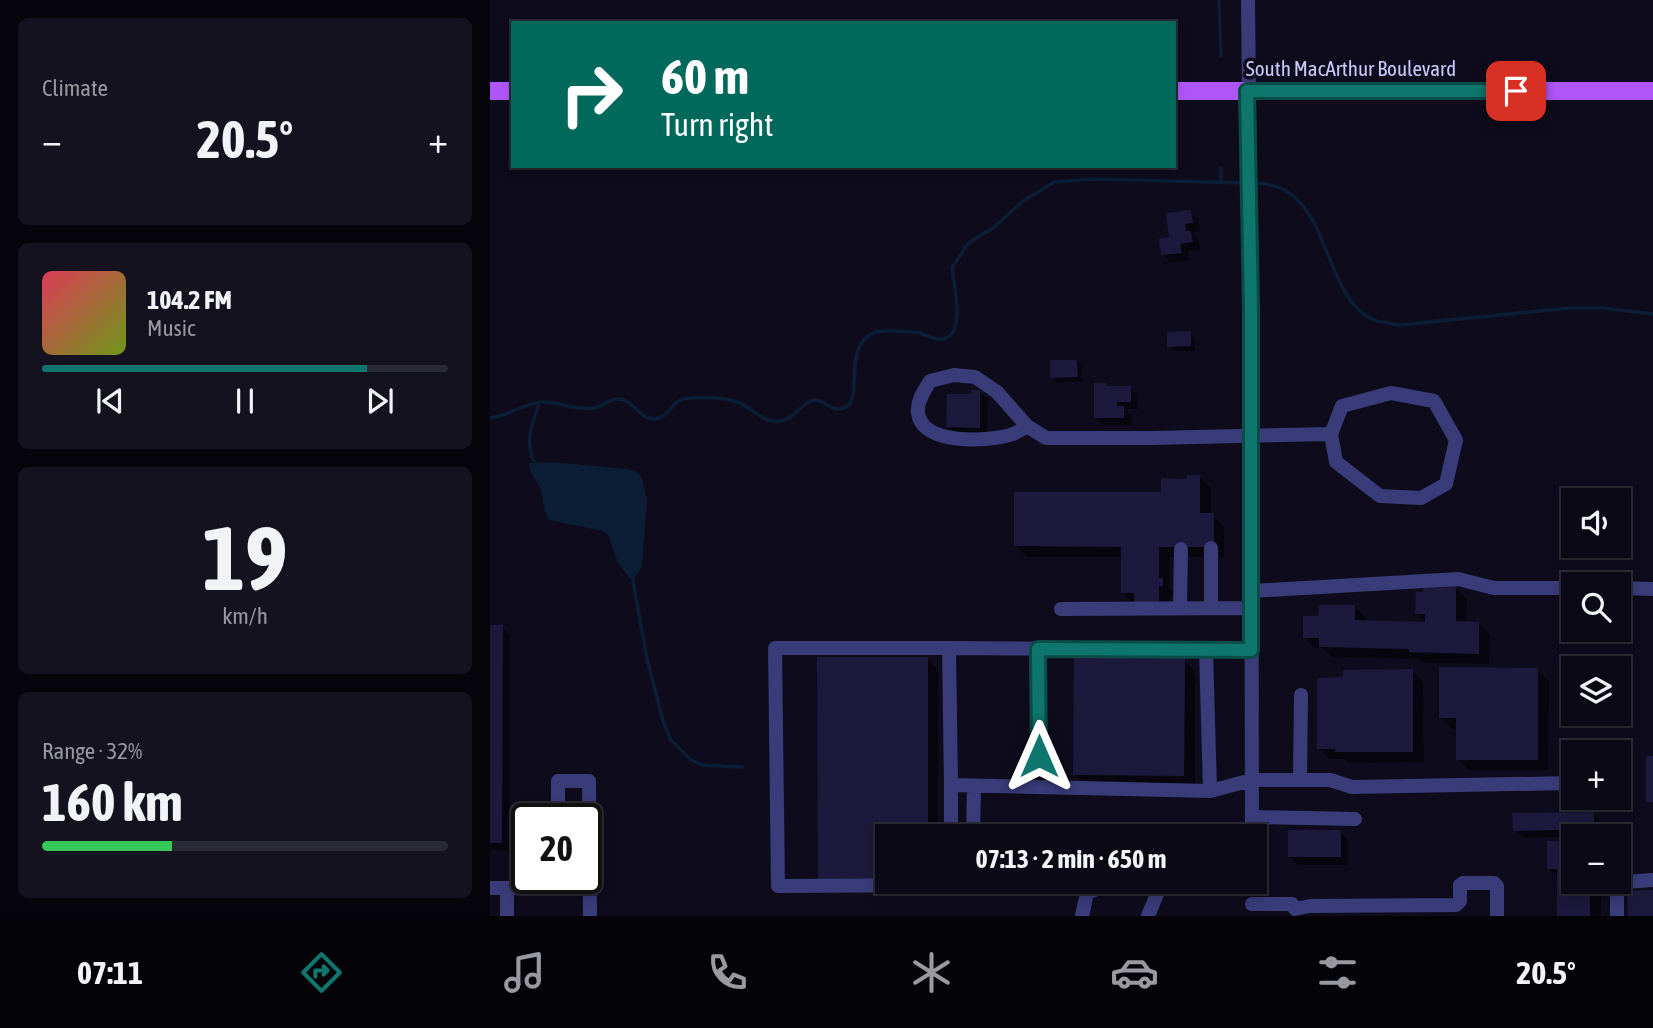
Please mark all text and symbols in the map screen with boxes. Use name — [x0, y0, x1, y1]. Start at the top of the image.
text: 60 m — [661, 48, 749, 104]
icon: right — [546, 49, 637, 140]
street label: South MacArthur Boulevard — [1246, 56, 1456, 80]
pin — [1486, 61, 1546, 121]
icon: arrive — [1497, 72, 1535, 110]
text: Climate — [42, 75, 108, 101]
text: Turn right — [661, 106, 774, 143]
text: 20.5° — [197, 109, 293, 169]
text: − — [42, 118, 62, 161]
text: + — [428, 118, 448, 161]
text: 104.2 FM — [147, 285, 232, 315]
text: Music — [147, 315, 195, 341]
icon: previous — [91, 382, 129, 420]
icon: pause — [226, 382, 264, 420]
icon: next — [361, 382, 399, 420]
map controls — [1561, 488, 1631, 894]
button: sound — [1561, 488, 1631, 558]
text: 19 — [202, 505, 288, 609]
button: search — [1561, 572, 1631, 642]
text: km/h — [222, 603, 268, 629]
button: layers — [1561, 656, 1631, 726]
position arrow — [1002, 719, 1076, 793]
text: Range · 32% — [42, 738, 142, 764]
button: + — [1561, 740, 1631, 810]
text: 160 km — [42, 772, 183, 832]
speed limit sign: 20 — [511, 803, 602, 894]
button: − — [1561, 824, 1631, 894]
text: 07:13 · 2 min · 650 m — [976, 844, 1166, 874]
icon: directions — [297, 948, 346, 997]
icon: music — [500, 948, 549, 997]
icon: phone — [703, 948, 752, 997]
icon: climate — [907, 948, 956, 997]
icon: car — [1110, 948, 1159, 997]
icon: filters — [1313, 948, 1362, 997]
text: 07:11 — [77, 954, 143, 991]
text: 20.5° — [1516, 954, 1576, 991]

